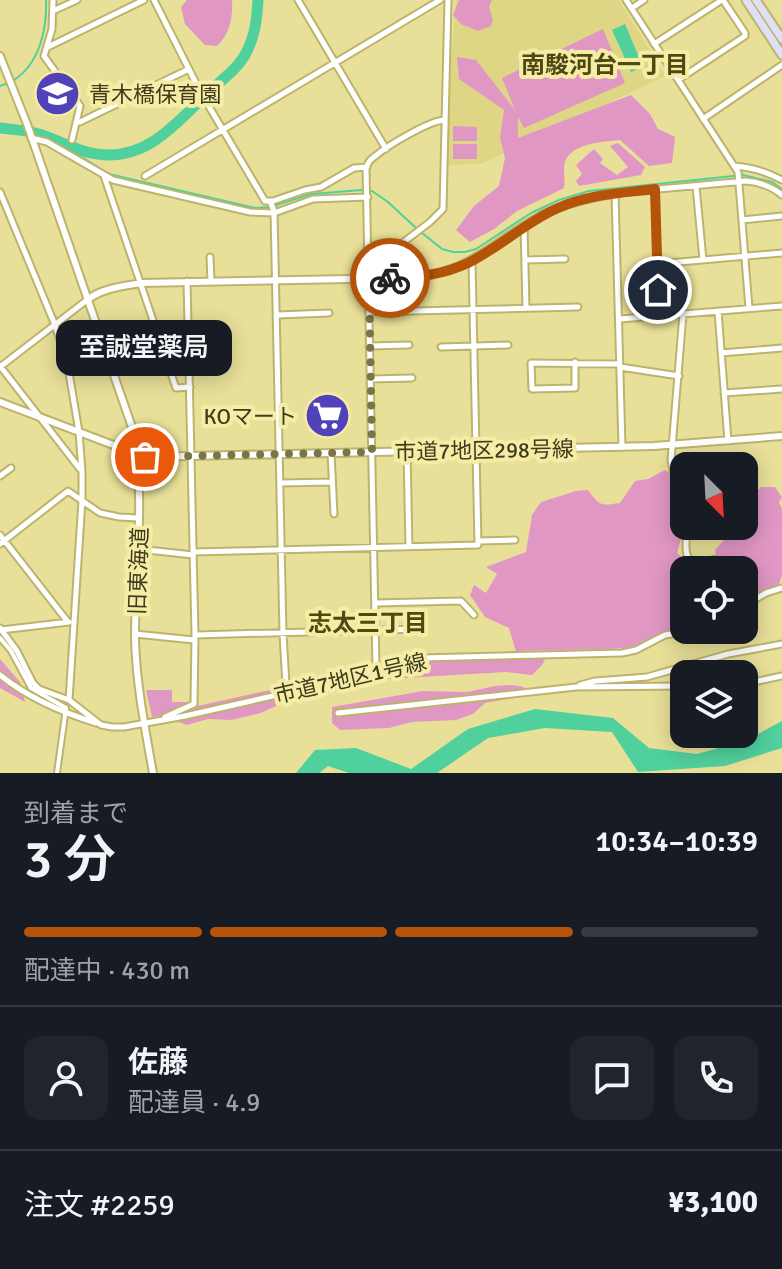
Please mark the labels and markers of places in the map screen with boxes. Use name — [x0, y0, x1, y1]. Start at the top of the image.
school or university icon: 青木橋保育園 — [34, 70, 82, 118]
place label: 青木橋保育園 — [89, 81, 221, 108]
pin — [624, 256, 692, 324]
callout: 至誠堂薬局 — [57, 321, 233, 377]
supermarket icon: KOマート — [304, 392, 352, 440]
place label: KOマート — [204, 403, 297, 430]
pin — [111, 423, 179, 491]

